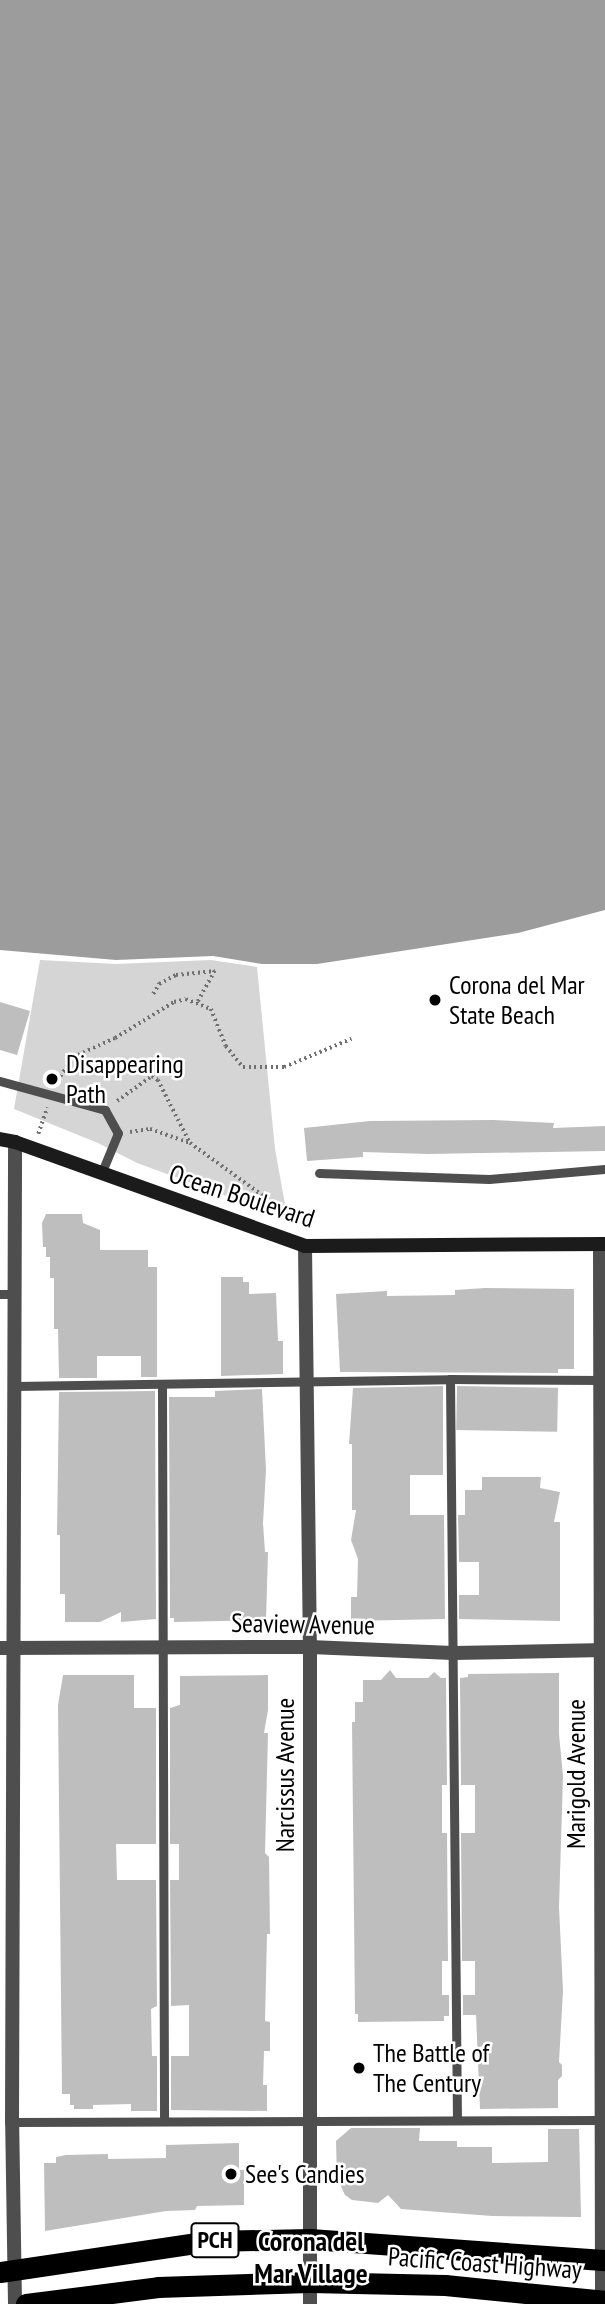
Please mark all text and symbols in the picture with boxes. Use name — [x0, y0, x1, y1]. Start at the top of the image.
place label: Corona del Mar State Beach — [449, 969, 585, 1030]
marker: Corona del Mar State Beach — [427, 992, 443, 1008]
place label: Disappearing Path — [66, 1048, 184, 1110]
marker: Disappearing Path — [44, 1071, 60, 1087]
street label: Ocean Boulevard — [165, 1158, 319, 1234]
street label: Seaview Avenue — [230, 1607, 376, 1641]
street label: Narcissus Avenue — [269, 1697, 301, 1853]
street label: Marigold Avenue — [560, 1699, 592, 1849]
place label: The Battle of The Century — [373, 2037, 489, 2098]
marker: The Battle of The Century — [351, 2060, 367, 2076]
place label: See's Candies — [245, 2158, 365, 2190]
marker: See's Candies — [223, 2166, 239, 2182]
road number: PCH — [189, 2220, 241, 2260]
district label: Corona del Mar Village — [254, 2224, 368, 2290]
street label: Pacific Coast Highway — [387, 2241, 583, 2285]

